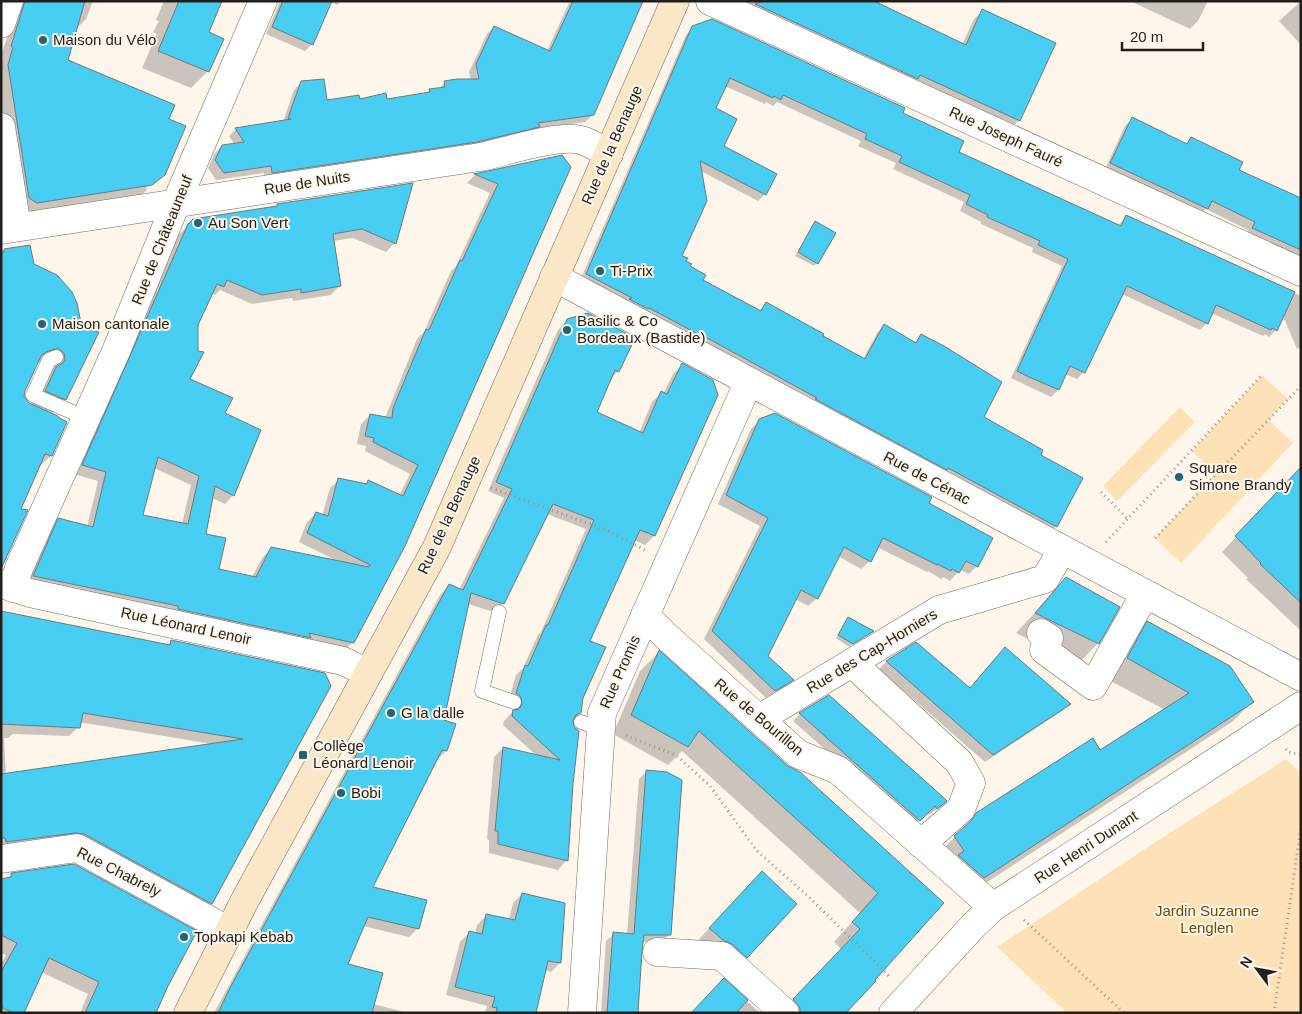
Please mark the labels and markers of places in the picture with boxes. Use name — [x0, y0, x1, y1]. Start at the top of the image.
place label: Maison du Vélo — [53, 31, 156, 48]
marker: Maison du Vélo — [37, 34, 49, 46]
place label: Au Son Vert — [208, 214, 289, 231]
marker: Au Son Vert — [192, 217, 204, 229]
place label: Ti-Prix — [610, 262, 653, 279]
marker: Ti-Prix — [594, 265, 606, 277]
place label: Basilic & Co Bordeaux (Bastide) — [577, 312, 705, 346]
place label: Maison cantonale — [52, 315, 170, 332]
marker: Maison cantonale — [36, 318, 48, 330]
marker: Basilic & Co Bordeaux (Bastide) — [561, 324, 573, 336]
place label: Square Simone Brandy — [1189, 459, 1292, 493]
marker: Square Simone Brandy — [1173, 471, 1185, 483]
place label: G la dalle — [401, 704, 464, 721]
marker: G la dalle — [385, 707, 397, 719]
place label: Collège Léonard Lenoir — [313, 737, 414, 771]
marker: Collège Léonard Lenoir — [297, 749, 309, 761]
place label: Bobi — [351, 784, 381, 801]
marker: Bobi — [335, 787, 347, 799]
place label: Topkapi Kebab — [194, 928, 293, 945]
marker: Topkapi Kebab — [178, 931, 190, 943]

